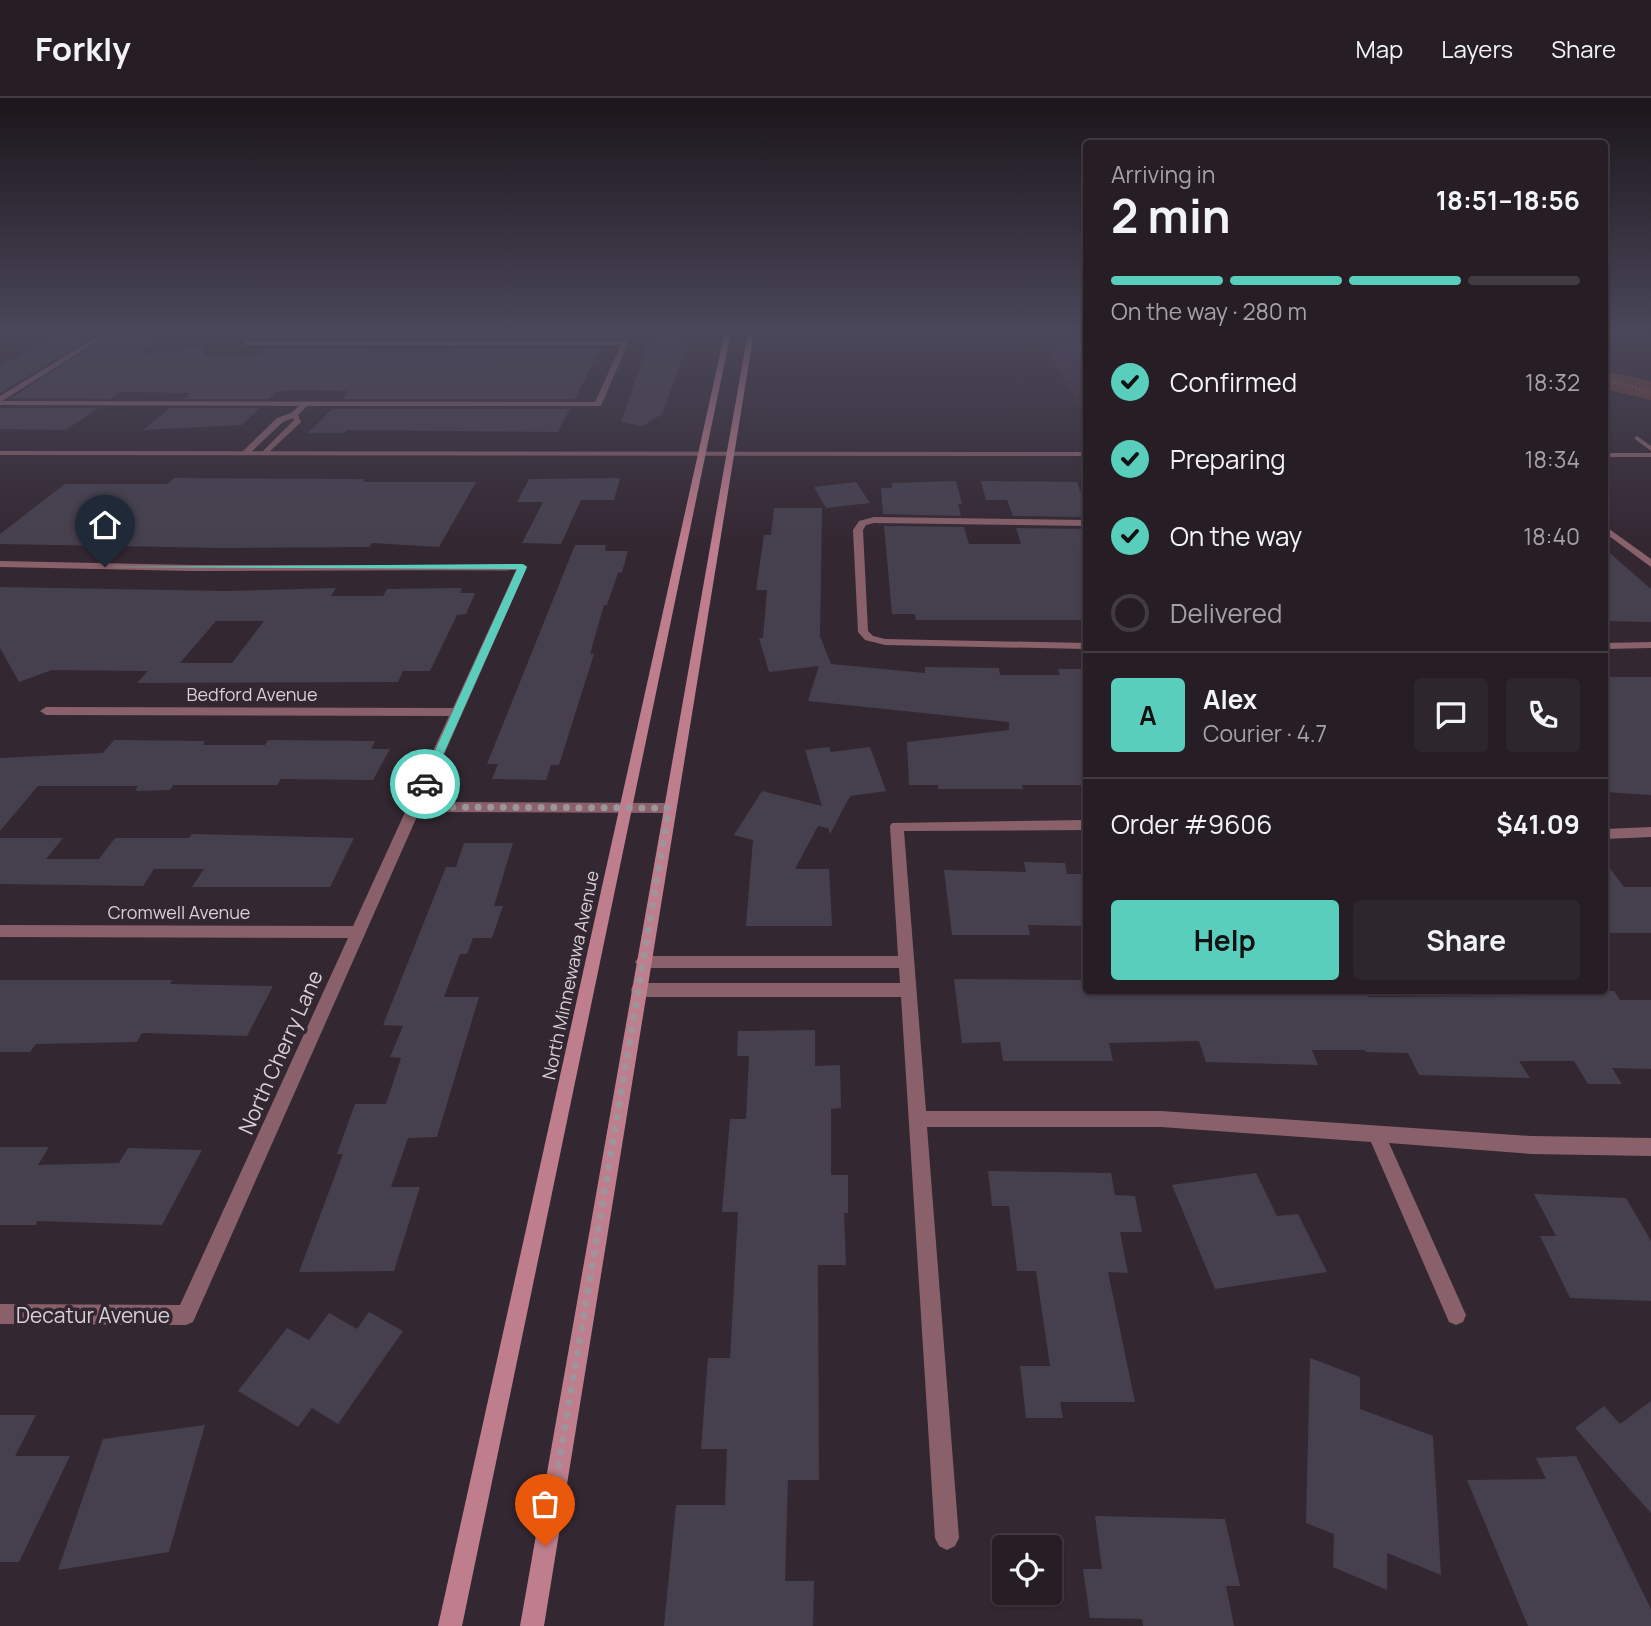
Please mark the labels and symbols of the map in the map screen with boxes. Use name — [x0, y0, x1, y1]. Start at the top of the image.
pin — [75, 495, 135, 567]
street label: Bedford Avenue — [186, 682, 318, 706]
courier — [390, 749, 460, 819]
street label: North Minnewawa Avenue — [536, 868, 604, 1082]
street label: Cromwell Avenue — [108, 900, 250, 924]
street label: North Cherry Lane — [231, 966, 329, 1138]
street label: Decatur Avenue — [16, 1301, 170, 1329]
pin — [515, 1474, 575, 1546]

